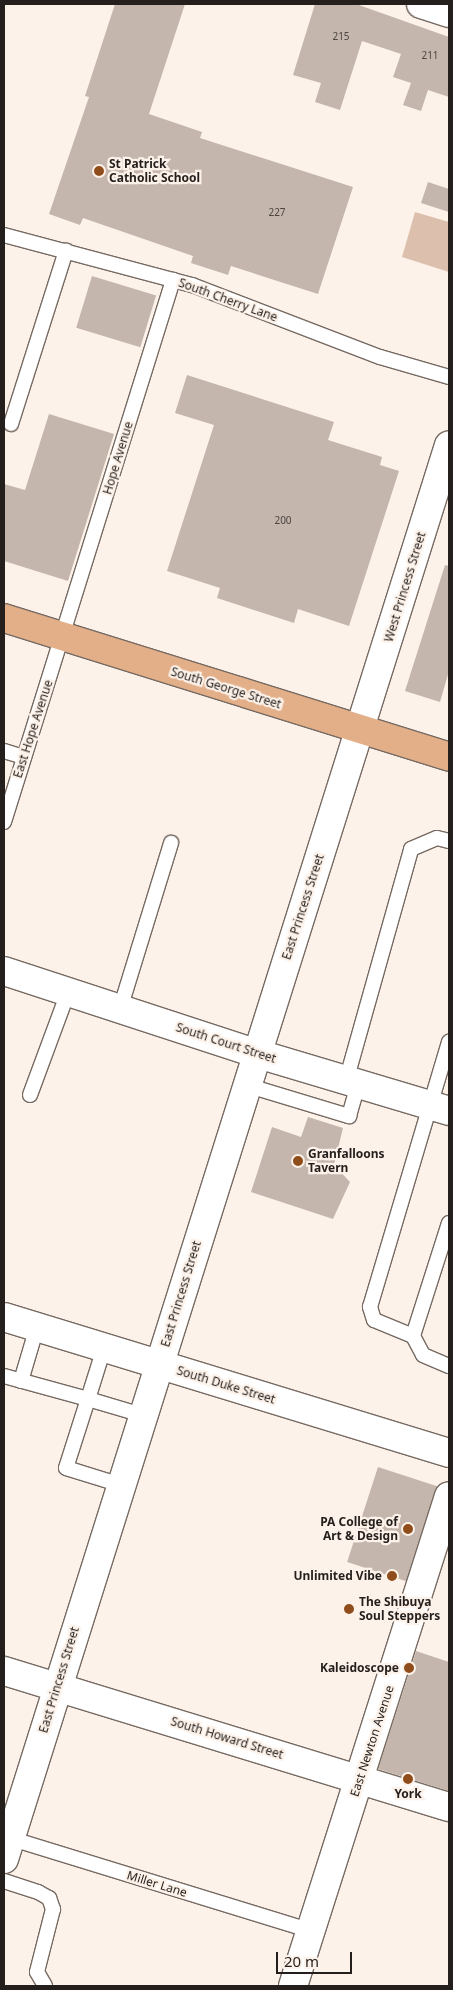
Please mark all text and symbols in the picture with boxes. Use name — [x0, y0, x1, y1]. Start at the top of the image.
house number: 215 — [332, 31, 350, 43]
house number: 211 — [421, 50, 439, 62]
place label: St Patrick Catholic School — [109, 157, 200, 185]
marker: St Patrick Catholic School — [93, 165, 105, 177]
house number: 227 — [268, 207, 286, 219]
street label: South Cherry Lane — [177, 275, 279, 325]
street label: Hope Avenue — [100, 420, 136, 496]
house number: 200 — [274, 515, 292, 527]
street label: West Princess Street — [381, 530, 429, 644]
street label: South George Street — [169, 664, 283, 712]
street label: East Hope Avenue — [10, 678, 56, 780]
street label: East Princess Street — [279, 852, 327, 962]
street label: South Court Street — [174, 1020, 278, 1066]
place label: Granfalloons Tavern — [308, 1147, 385, 1175]
marker: Granfalloons Tavern — [292, 1155, 304, 1167]
street label: East Princess Street — [158, 1239, 204, 1349]
street label: South Duke Street — [175, 1363, 277, 1407]
place label: PA College of Art & Design — [320, 1515, 398, 1543]
marker: PA College of Art & Design — [402, 1523, 414, 1535]
place label: Unlimited Vibe — [293, 1569, 382, 1583]
marker: Unlimited Vibe — [386, 1570, 398, 1582]
place label: The Shibuya Soul Steppers — [359, 1595, 440, 1623]
marker: The Shibuya Soul Steppers — [343, 1603, 355, 1615]
street label: East Princess Street — [36, 1625, 82, 1735]
place label: Kaleidoscope — [320, 1661, 399, 1675]
marker: Kaleidoscope — [403, 1662, 415, 1674]
street label: East Newton Avenue — [347, 1684, 397, 1798]
street label: South Howard Street — [169, 1714, 285, 1762]
marker: York — [402, 1773, 414, 1785]
place label: York — [394, 1787, 422, 1801]
street label: Miller Lane — [125, 1868, 189, 1900]
scale bar — [278, 1942, 354, 1974]
text: 20 m — [284, 1951, 319, 1971]

